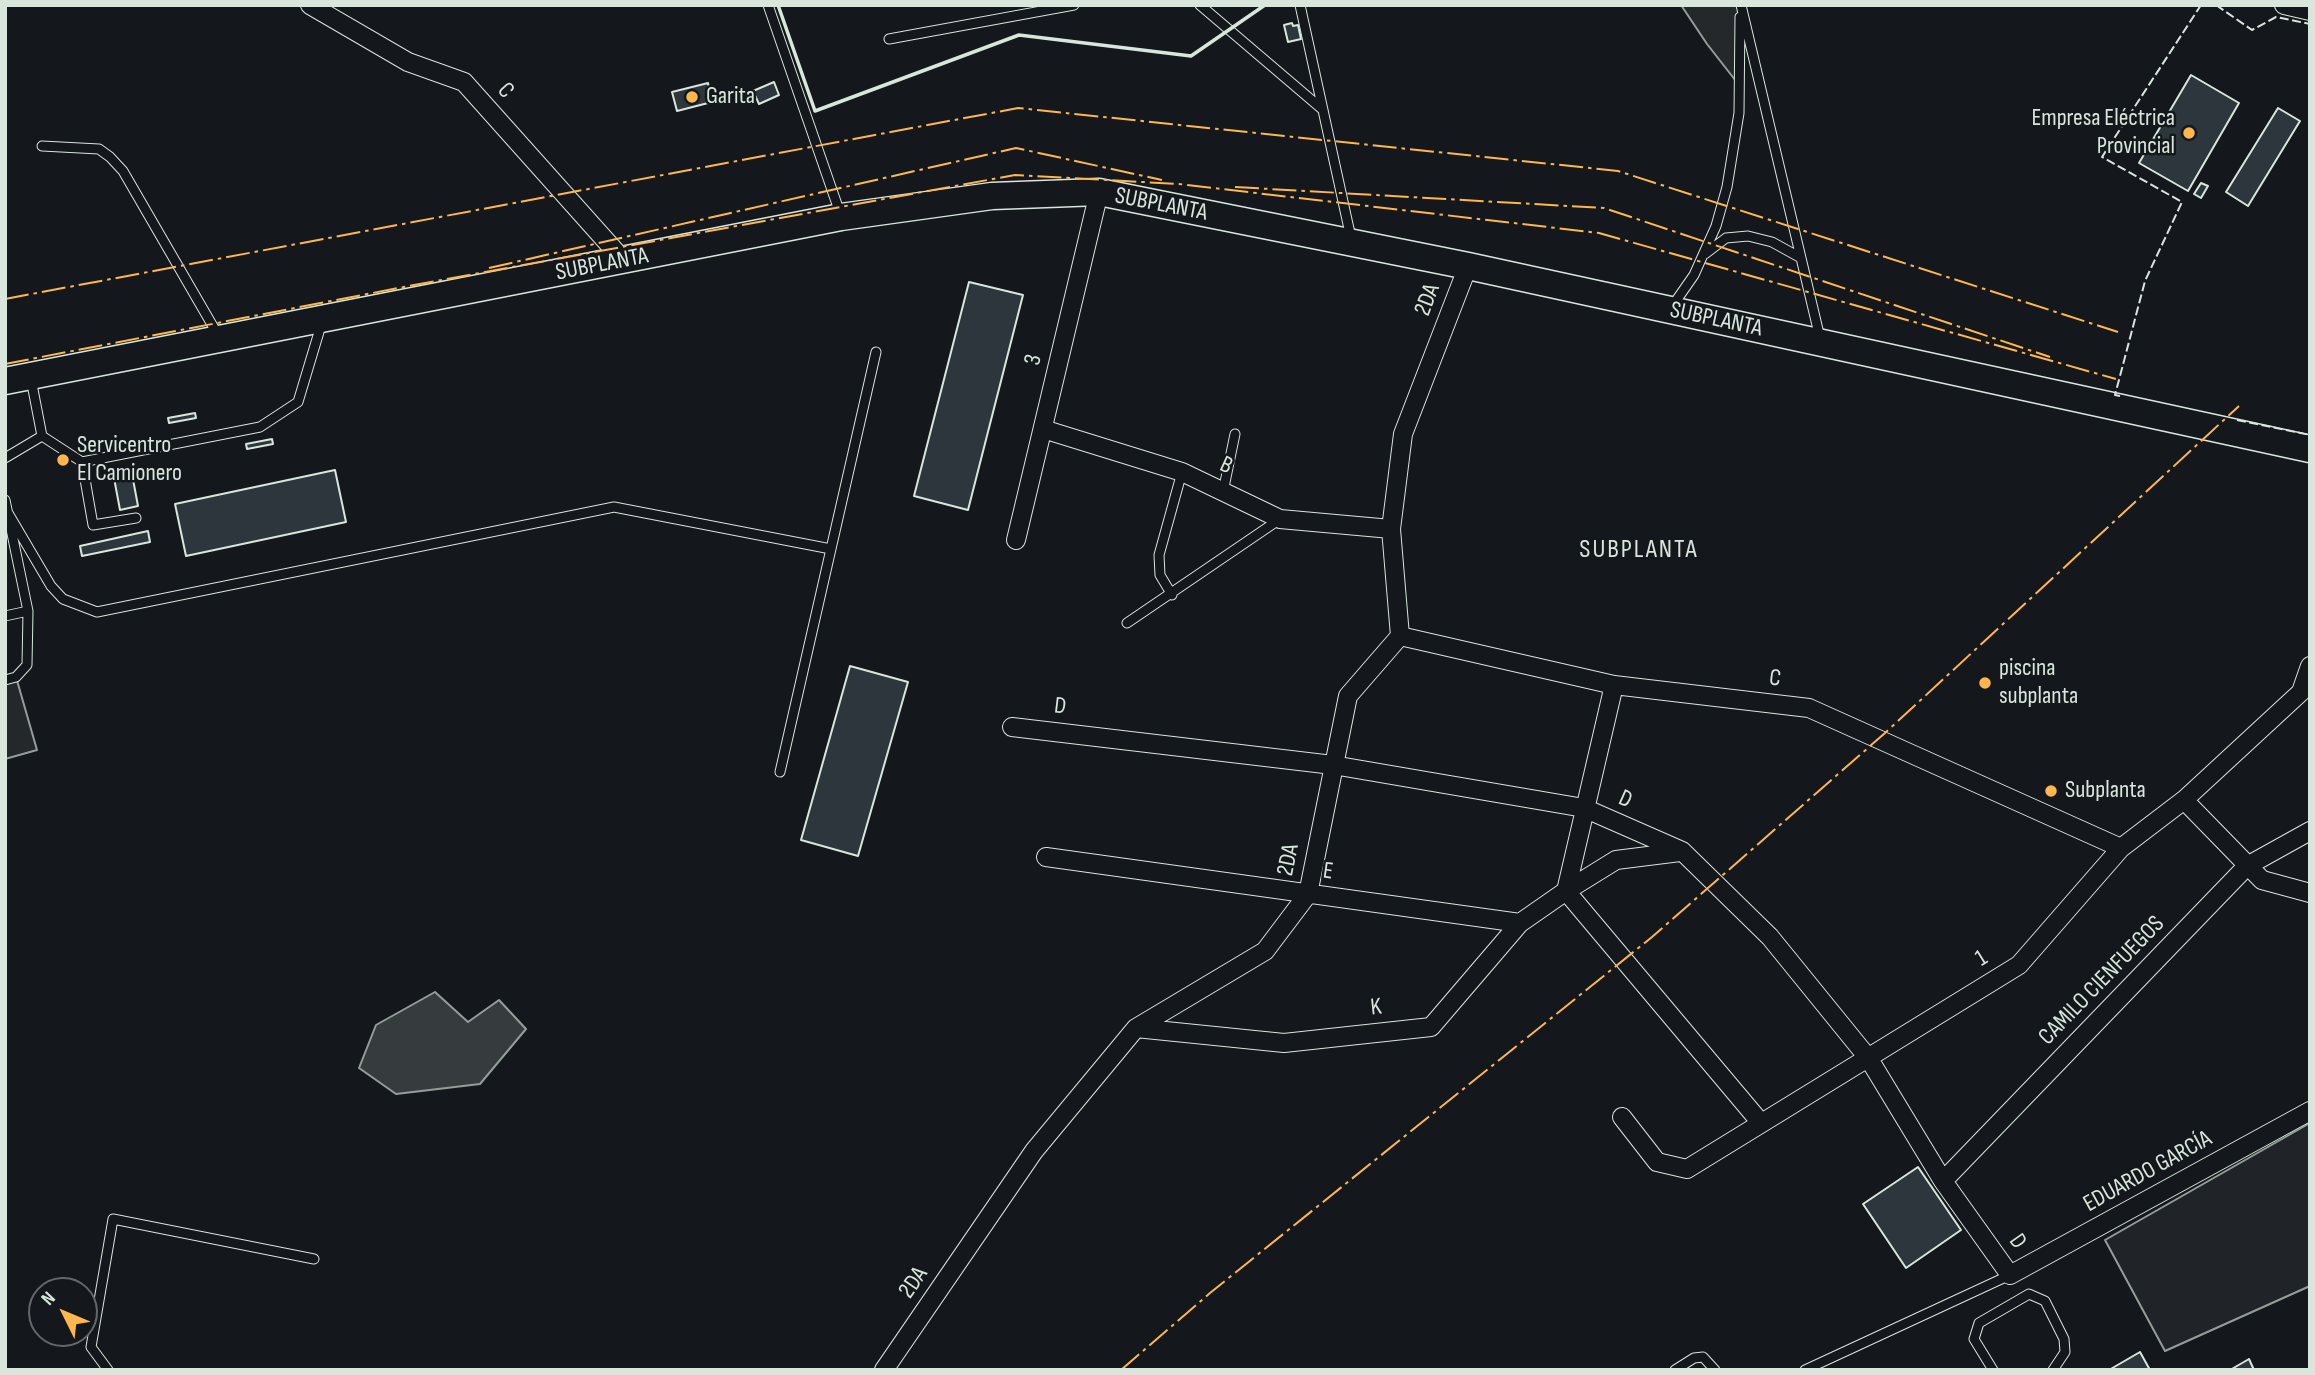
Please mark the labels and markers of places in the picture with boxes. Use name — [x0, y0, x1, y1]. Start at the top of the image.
place label: Garita — [706, 83, 755, 111]
marker: Garita — [684, 89, 700, 105]
place label: Empresa Eléctrica Provincial — [2031, 105, 2175, 161]
marker: Empresa Eléctrica Provincial — [2181, 125, 2197, 141]
place label: Servicentro El Camionero — [77, 432, 182, 488]
marker: Servicentro El Camionero — [55, 452, 71, 468]
place label: piscina subplanta — [1999, 655, 2078, 711]
marker: piscina subplanta — [1977, 675, 1993, 691]
place label: Subplanta — [2065, 777, 2146, 805]
marker: Subplanta — [2043, 783, 2059, 799]

